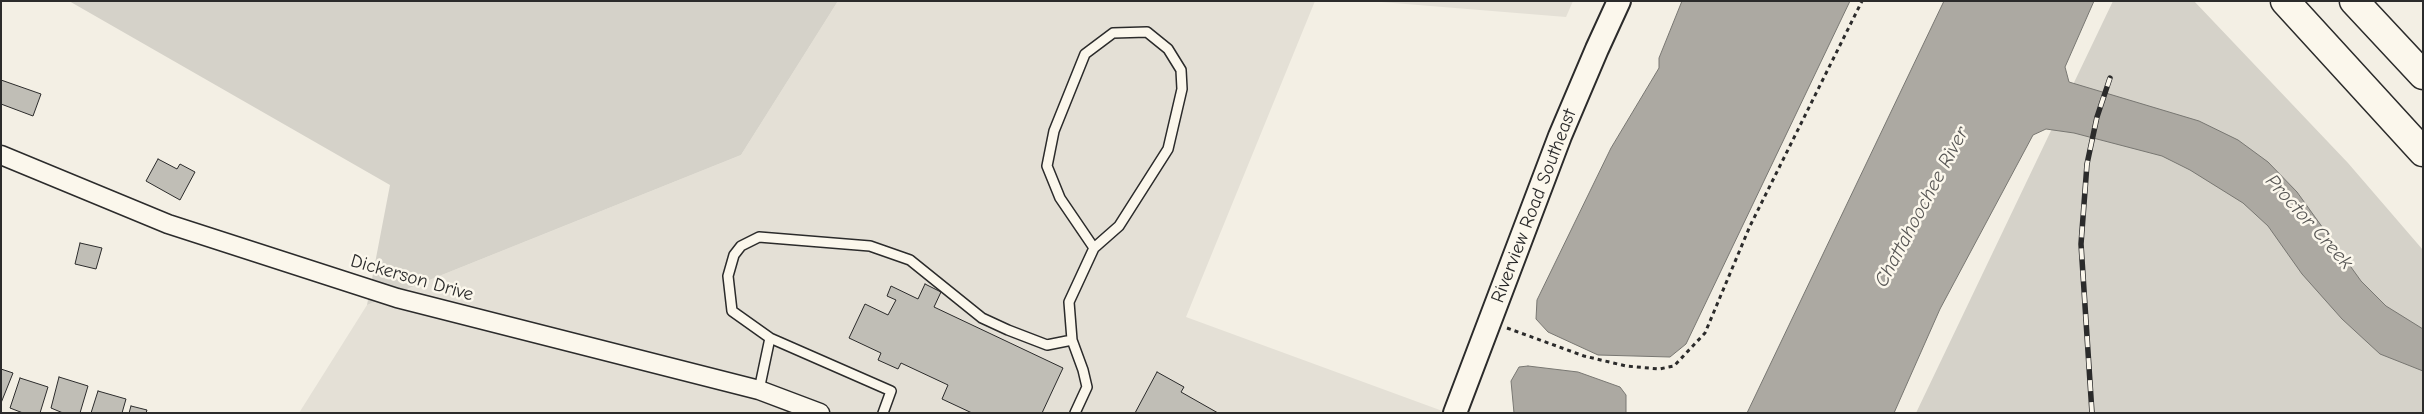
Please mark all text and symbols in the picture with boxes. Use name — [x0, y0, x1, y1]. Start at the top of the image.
street label: Riverview Road Southeast — [1487, 106, 1581, 306]
water label: Chattahoochee River — [1870, 123, 1974, 291]
water label: Proctor Creek — [2260, 170, 2358, 274]
street label: Dickerson Drive — [348, 250, 476, 306]

